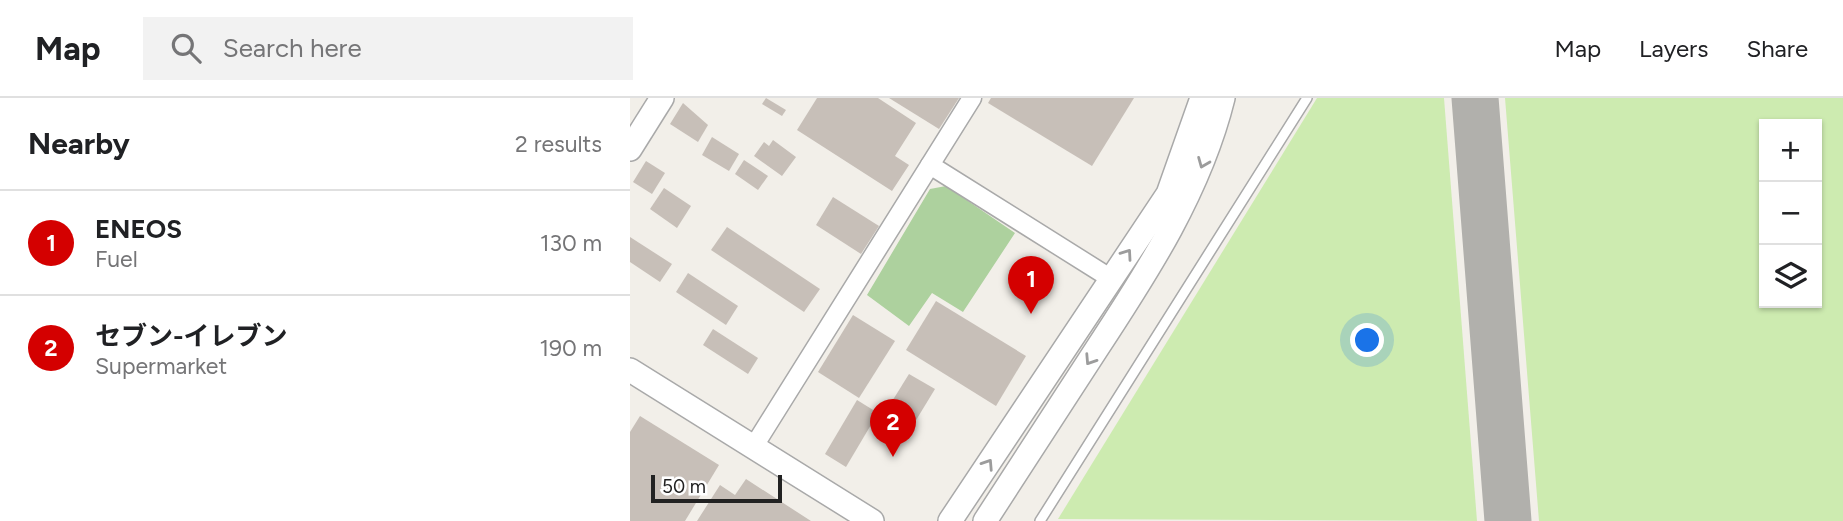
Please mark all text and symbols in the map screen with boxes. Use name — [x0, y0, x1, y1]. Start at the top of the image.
search box — [143, 17, 633, 80]
text: Map — [35, 29, 101, 68]
icon: search — [167, 29, 205, 67]
text: Search here — [223, 32, 362, 64]
text: Map — [1554, 34, 1601, 63]
text: Layers — [1639, 34, 1708, 63]
text: Share — [1746, 34, 1808, 63]
map controls — [1759, 119, 1822, 308]
button: + — [1759, 119, 1822, 182]
text: Nearby — [28, 125, 130, 162]
text: 2 results — [515, 130, 602, 158]
one-way arrow — [1197, 156, 1211, 168]
button: − — [1759, 182, 1822, 245]
text: ENEOS — [95, 213, 182, 245]
text: 1 — [46, 229, 56, 257]
text: 130 m — [540, 229, 602, 257]
text: Fuel — [95, 245, 138, 273]
button: layers — [1759, 245, 1822, 308]
one-way arrow — [1119, 249, 1131, 262]
pin: 1 — [1008, 256, 1054, 314]
text: セブン-イレブン — [95, 320, 288, 352]
your location — [1350, 323, 1384, 357]
text: 2 — [44, 334, 58, 362]
text: 190 m — [539, 334, 602, 362]
text: Supermarket — [95, 352, 227, 380]
one-way arrow — [1085, 352, 1098, 365]
pin: 2 — [870, 399, 916, 457]
one-way arrow — [980, 459, 992, 472]
scale bar — [651, 472, 782, 504]
text: 50 m — [662, 475, 706, 498]

